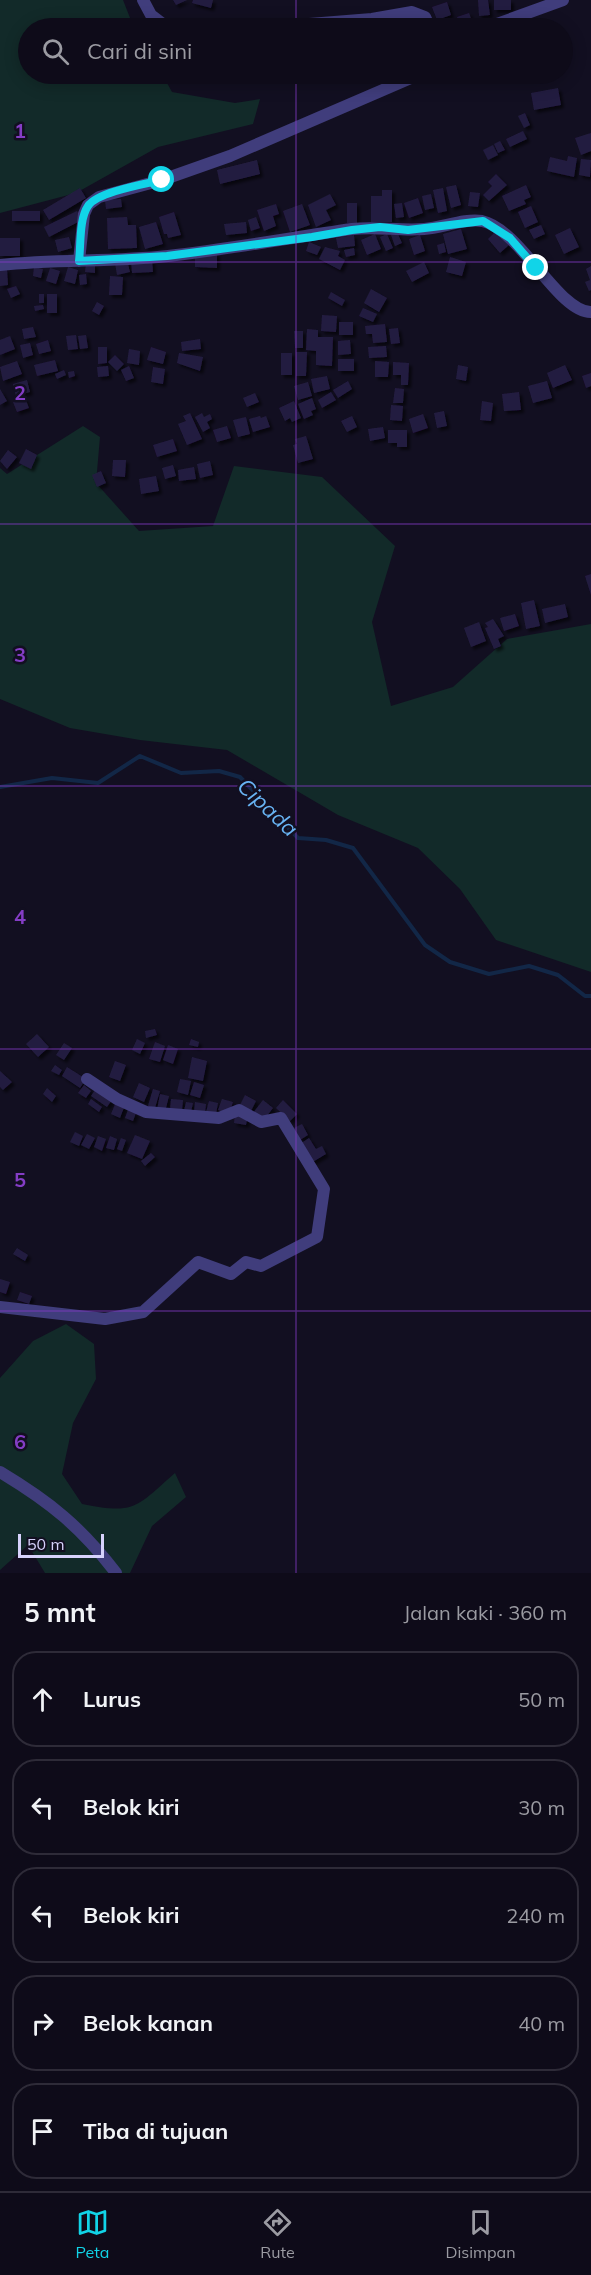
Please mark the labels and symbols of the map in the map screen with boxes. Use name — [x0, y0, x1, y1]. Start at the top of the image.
text: 1 — [14, 118, 26, 143]
route start — [148, 166, 174, 192]
route end — [522, 254, 548, 280]
text: 2 — [14, 380, 26, 405]
text: 3 — [14, 642, 26, 667]
water label: Cipada — [232, 772, 304, 842]
text: 4 — [14, 904, 26, 929]
text: 5 — [14, 1167, 26, 1192]
text: 6 — [14, 1429, 26, 1454]
scale bar — [18, 1531, 104, 1558]

